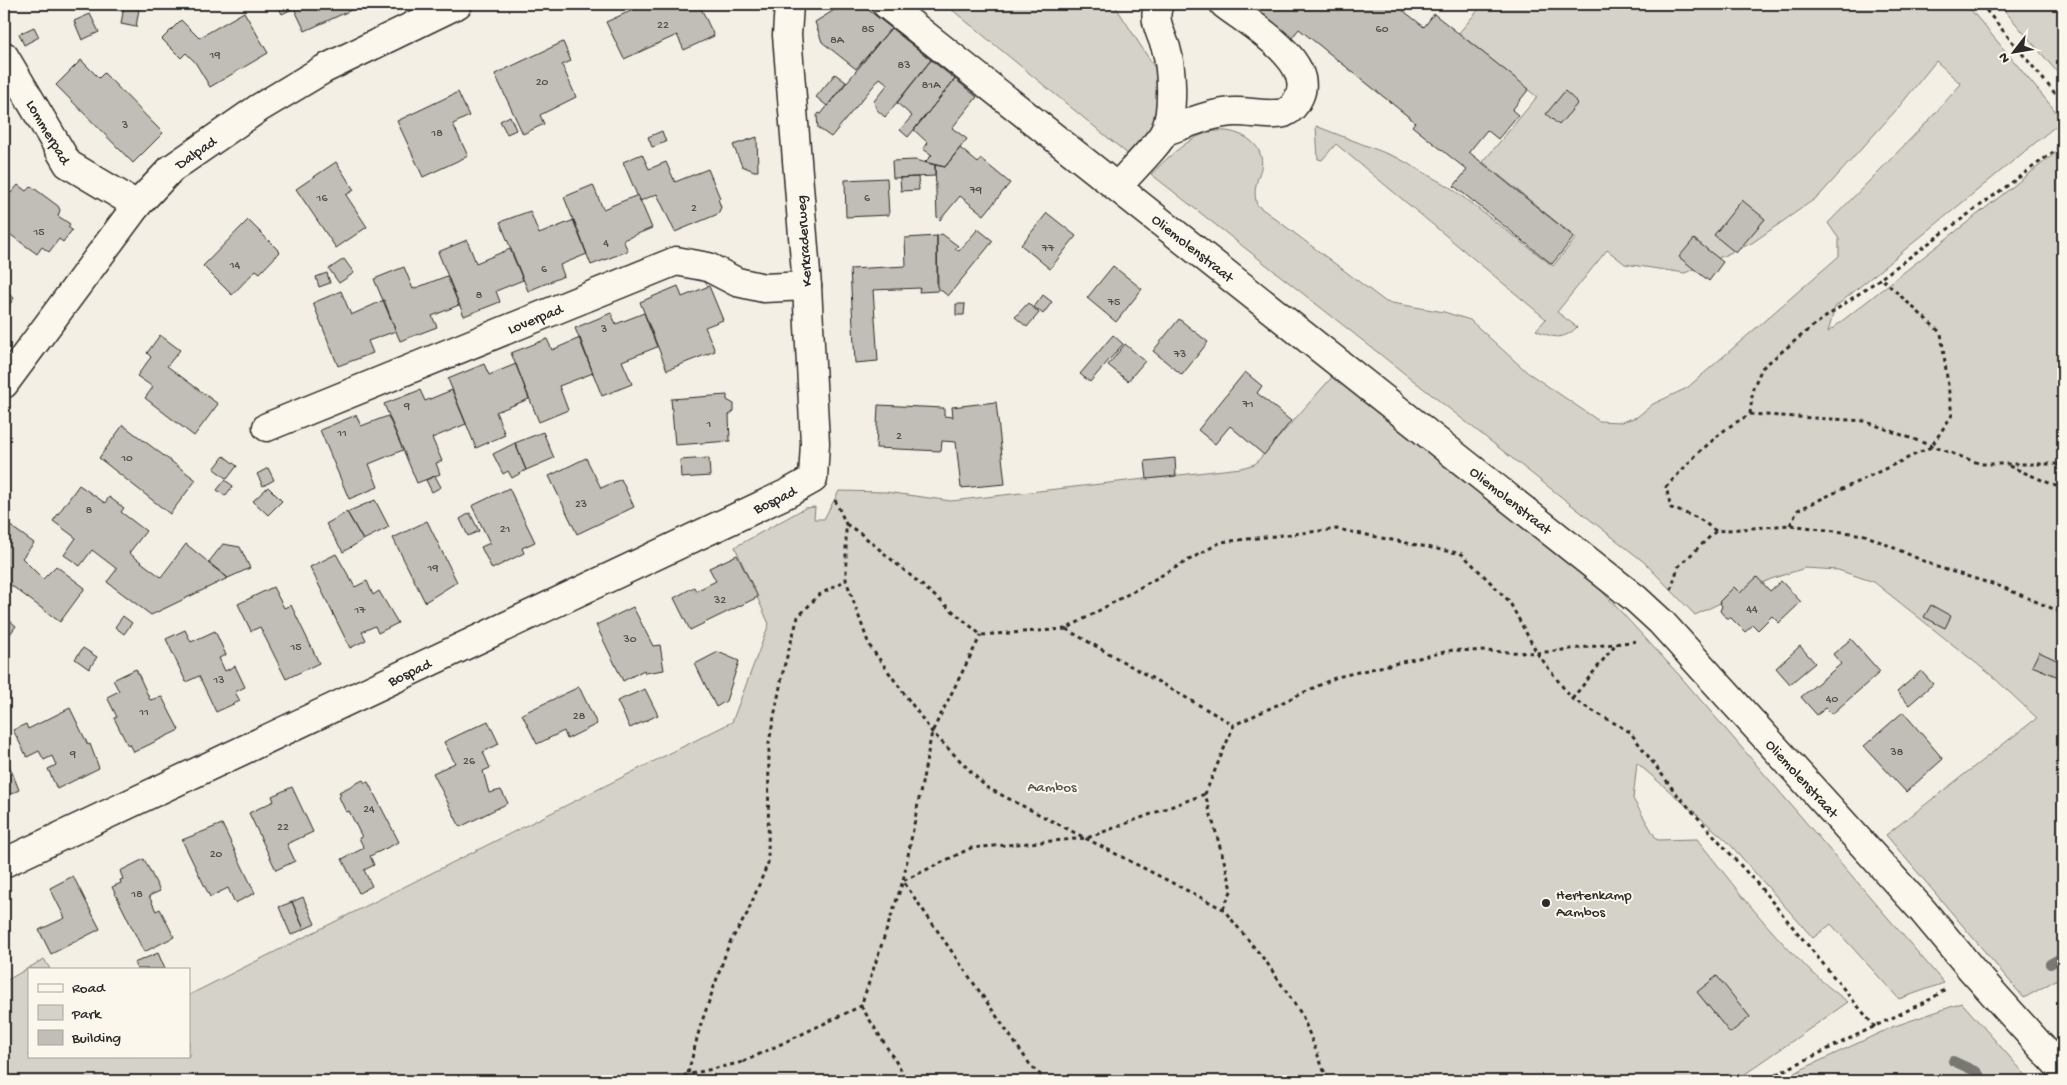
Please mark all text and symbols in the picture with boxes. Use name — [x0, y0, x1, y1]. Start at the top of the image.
house number: 22 — [657, 19, 669, 33]
house number: 85 — [862, 23, 874, 37]
house number: 60 — [1376, 23, 1389, 37]
north arrow — [1990, 28, 2040, 78]
house number: 8A — [830, 34, 845, 48]
house number: 19 — [209, 49, 220, 63]
text: N — [1995, 49, 2015, 66]
house number: 83 — [898, 59, 910, 73]
house number: 20 — [536, 76, 549, 90]
house number: 81A — [922, 79, 941, 93]
street label: Lommerpad — [21, 97, 74, 169]
house number: 3 — [121, 119, 128, 133]
house number: 18 — [430, 127, 443, 141]
street label: Dalpad — [172, 133, 221, 175]
house number: 79 — [969, 184, 982, 198]
house number: 16 — [316, 192, 328, 206]
house number: 6 — [864, 192, 871, 206]
street label: Kerkraderweg — [793, 195, 817, 287]
house number: 2 — [691, 202, 697, 216]
street label: Oliemolenstraat — [1147, 211, 1238, 288]
house number: 15 — [32, 226, 45, 240]
house number: 4 — [603, 237, 609, 251]
house number: 77 — [1041, 242, 1055, 256]
house number: 14 — [229, 259, 241, 273]
house number: 6 — [541, 263, 548, 277]
house number: 8 — [476, 289, 483, 303]
house number: 75 — [1107, 296, 1120, 310]
street label: Loverpad — [506, 301, 567, 339]
house number: 3 — [600, 323, 607, 337]
house number: 73 — [1173, 348, 1186, 362]
house number: 71 — [1241, 398, 1254, 412]
house number: 9 — [403, 400, 410, 414]
house number: 1 — [706, 418, 712, 432]
house number: 11 — [336, 427, 347, 441]
house number: 2 — [896, 430, 902, 444]
house number: 10 — [120, 452, 133, 466]
street label: Oliemolenstraat — [1465, 463, 1556, 541]
street label: Bospad — [750, 482, 801, 519]
house number: 23 — [575, 498, 587, 512]
house number: 8 — [86, 504, 93, 518]
house number: 21 — [500, 523, 511, 537]
house number: 19 — [427, 562, 438, 576]
house number: 32 — [713, 594, 726, 608]
house number: 44 — [1746, 603, 1758, 617]
house number: 17 — [353, 604, 366, 618]
house number: 30 — [622, 633, 637, 647]
house number: 15 — [289, 641, 302, 655]
street label: Bospad — [385, 655, 436, 692]
house number: 13 — [212, 674, 225, 688]
house number: 40 — [1826, 693, 1838, 707]
house number: 11 — [138, 706, 149, 720]
house number: 28 — [573, 710, 586, 724]
street label: Oliemolenstraat — [1761, 736, 1842, 824]
house number: 38 — [1890, 746, 1904, 760]
house number: 9 — [69, 748, 76, 762]
house number: 26 — [463, 755, 476, 769]
park label: Aambos — [1027, 779, 1077, 797]
house number: 24 — [363, 803, 375, 817]
house number: 22 — [277, 821, 289, 835]
house number: 20 — [210, 848, 223, 862]
place label: Hertenkamp Aambos — [1556, 887, 1632, 922]
house number: 18 — [130, 888, 143, 902]
marker: Hertenkamp Aambos — [1540, 897, 1552, 909]
legend — [28, 968, 190, 1058]
text: Road — [72, 980, 106, 998]
text: Park — [71, 1006, 102, 1024]
text: Building — [71, 1030, 121, 1048]

